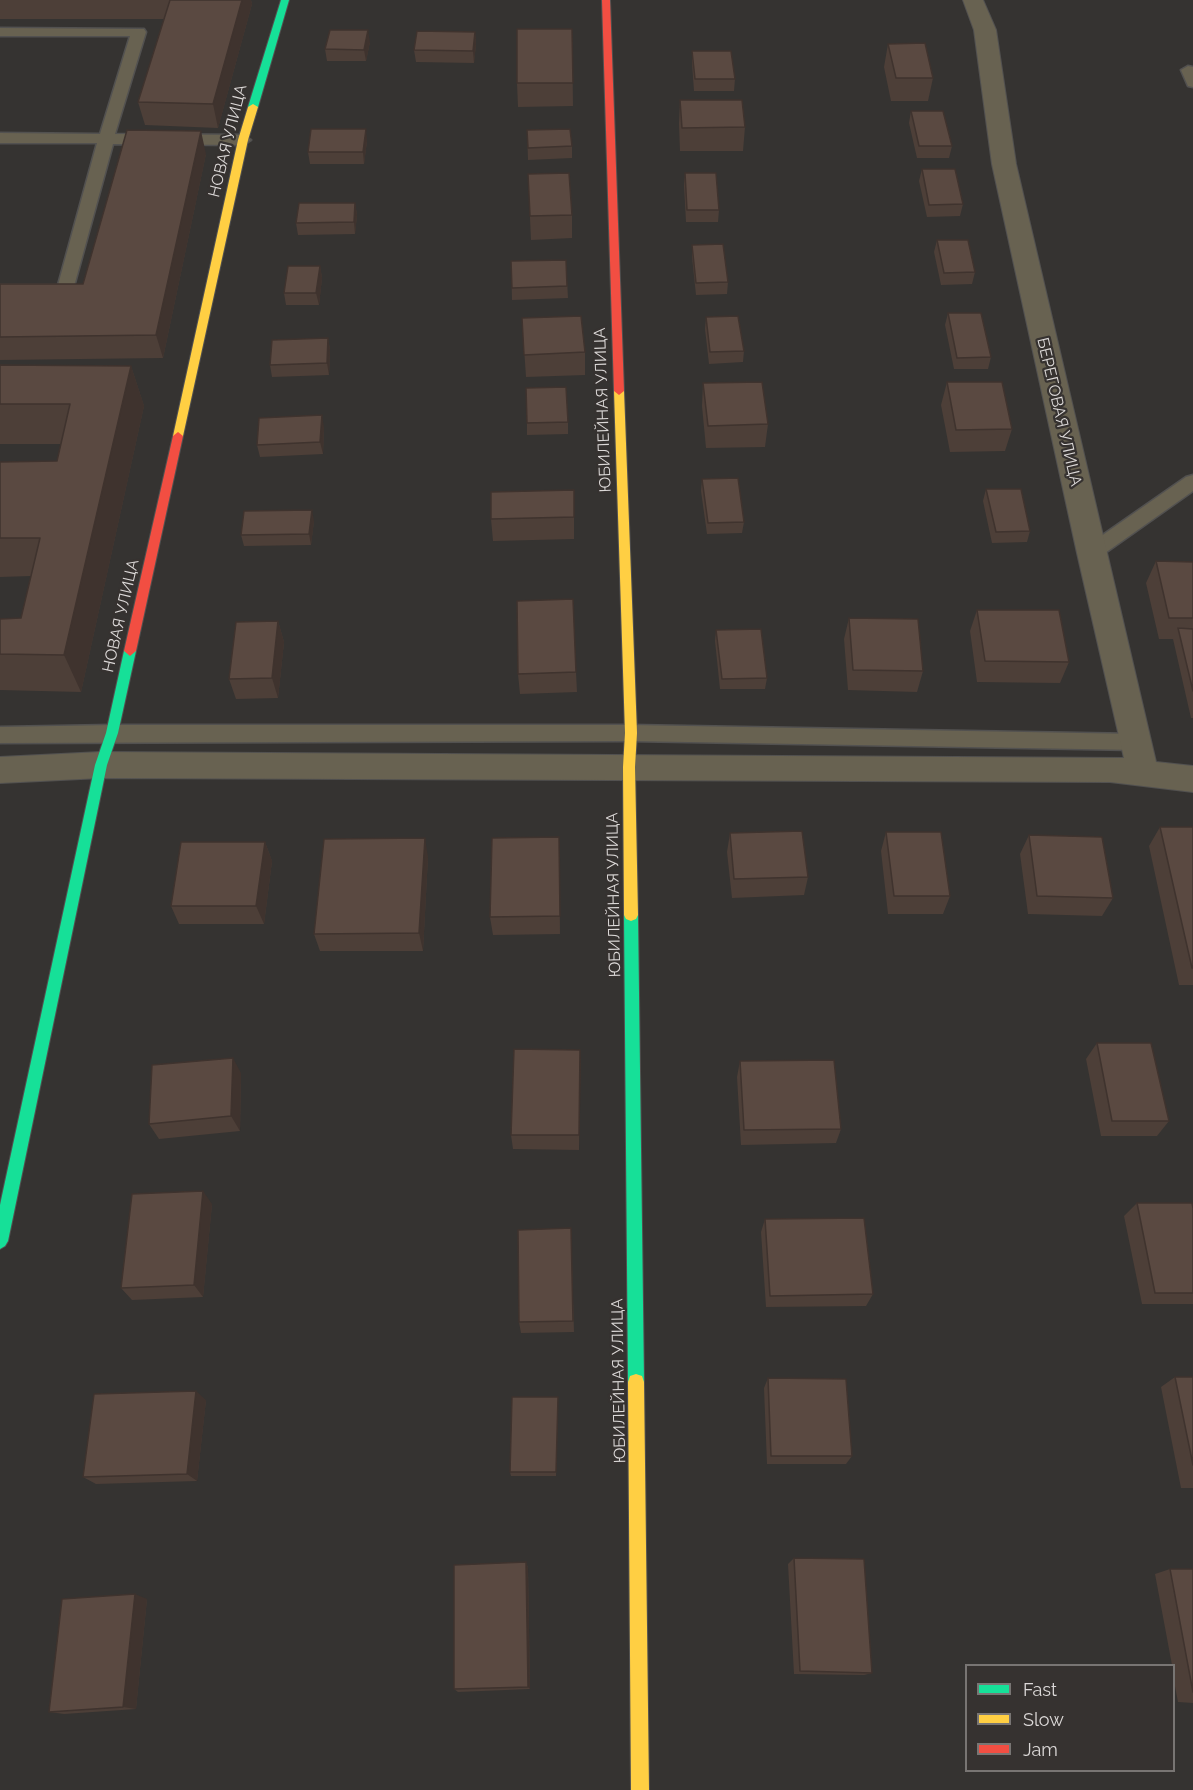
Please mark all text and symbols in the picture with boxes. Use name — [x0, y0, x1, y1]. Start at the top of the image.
street label: НОВАЯ УЛИЦА — [205, 83, 251, 199]
street label: ЮБИЛЕЙНАЯ УЛИЦА — [591, 327, 615, 493]
street label: БЕРЕГОВАЯ УЛИЦА — [1033, 336, 1085, 488]
street label: НОВАЯ УЛИЦА — [99, 558, 143, 674]
street label: ЮБИЛЕЙНАЯ УЛИЦА — [603, 812, 625, 978]
street label: ЮБИЛЕЙНАЯ УЛИЦА — [608, 1298, 630, 1464]
legend — [965, 1664, 1175, 1772]
text: Fast — [1023, 1679, 1057, 1700]
text: Slow — [1023, 1709, 1064, 1730]
text: Jam — [1023, 1739, 1058, 1760]

